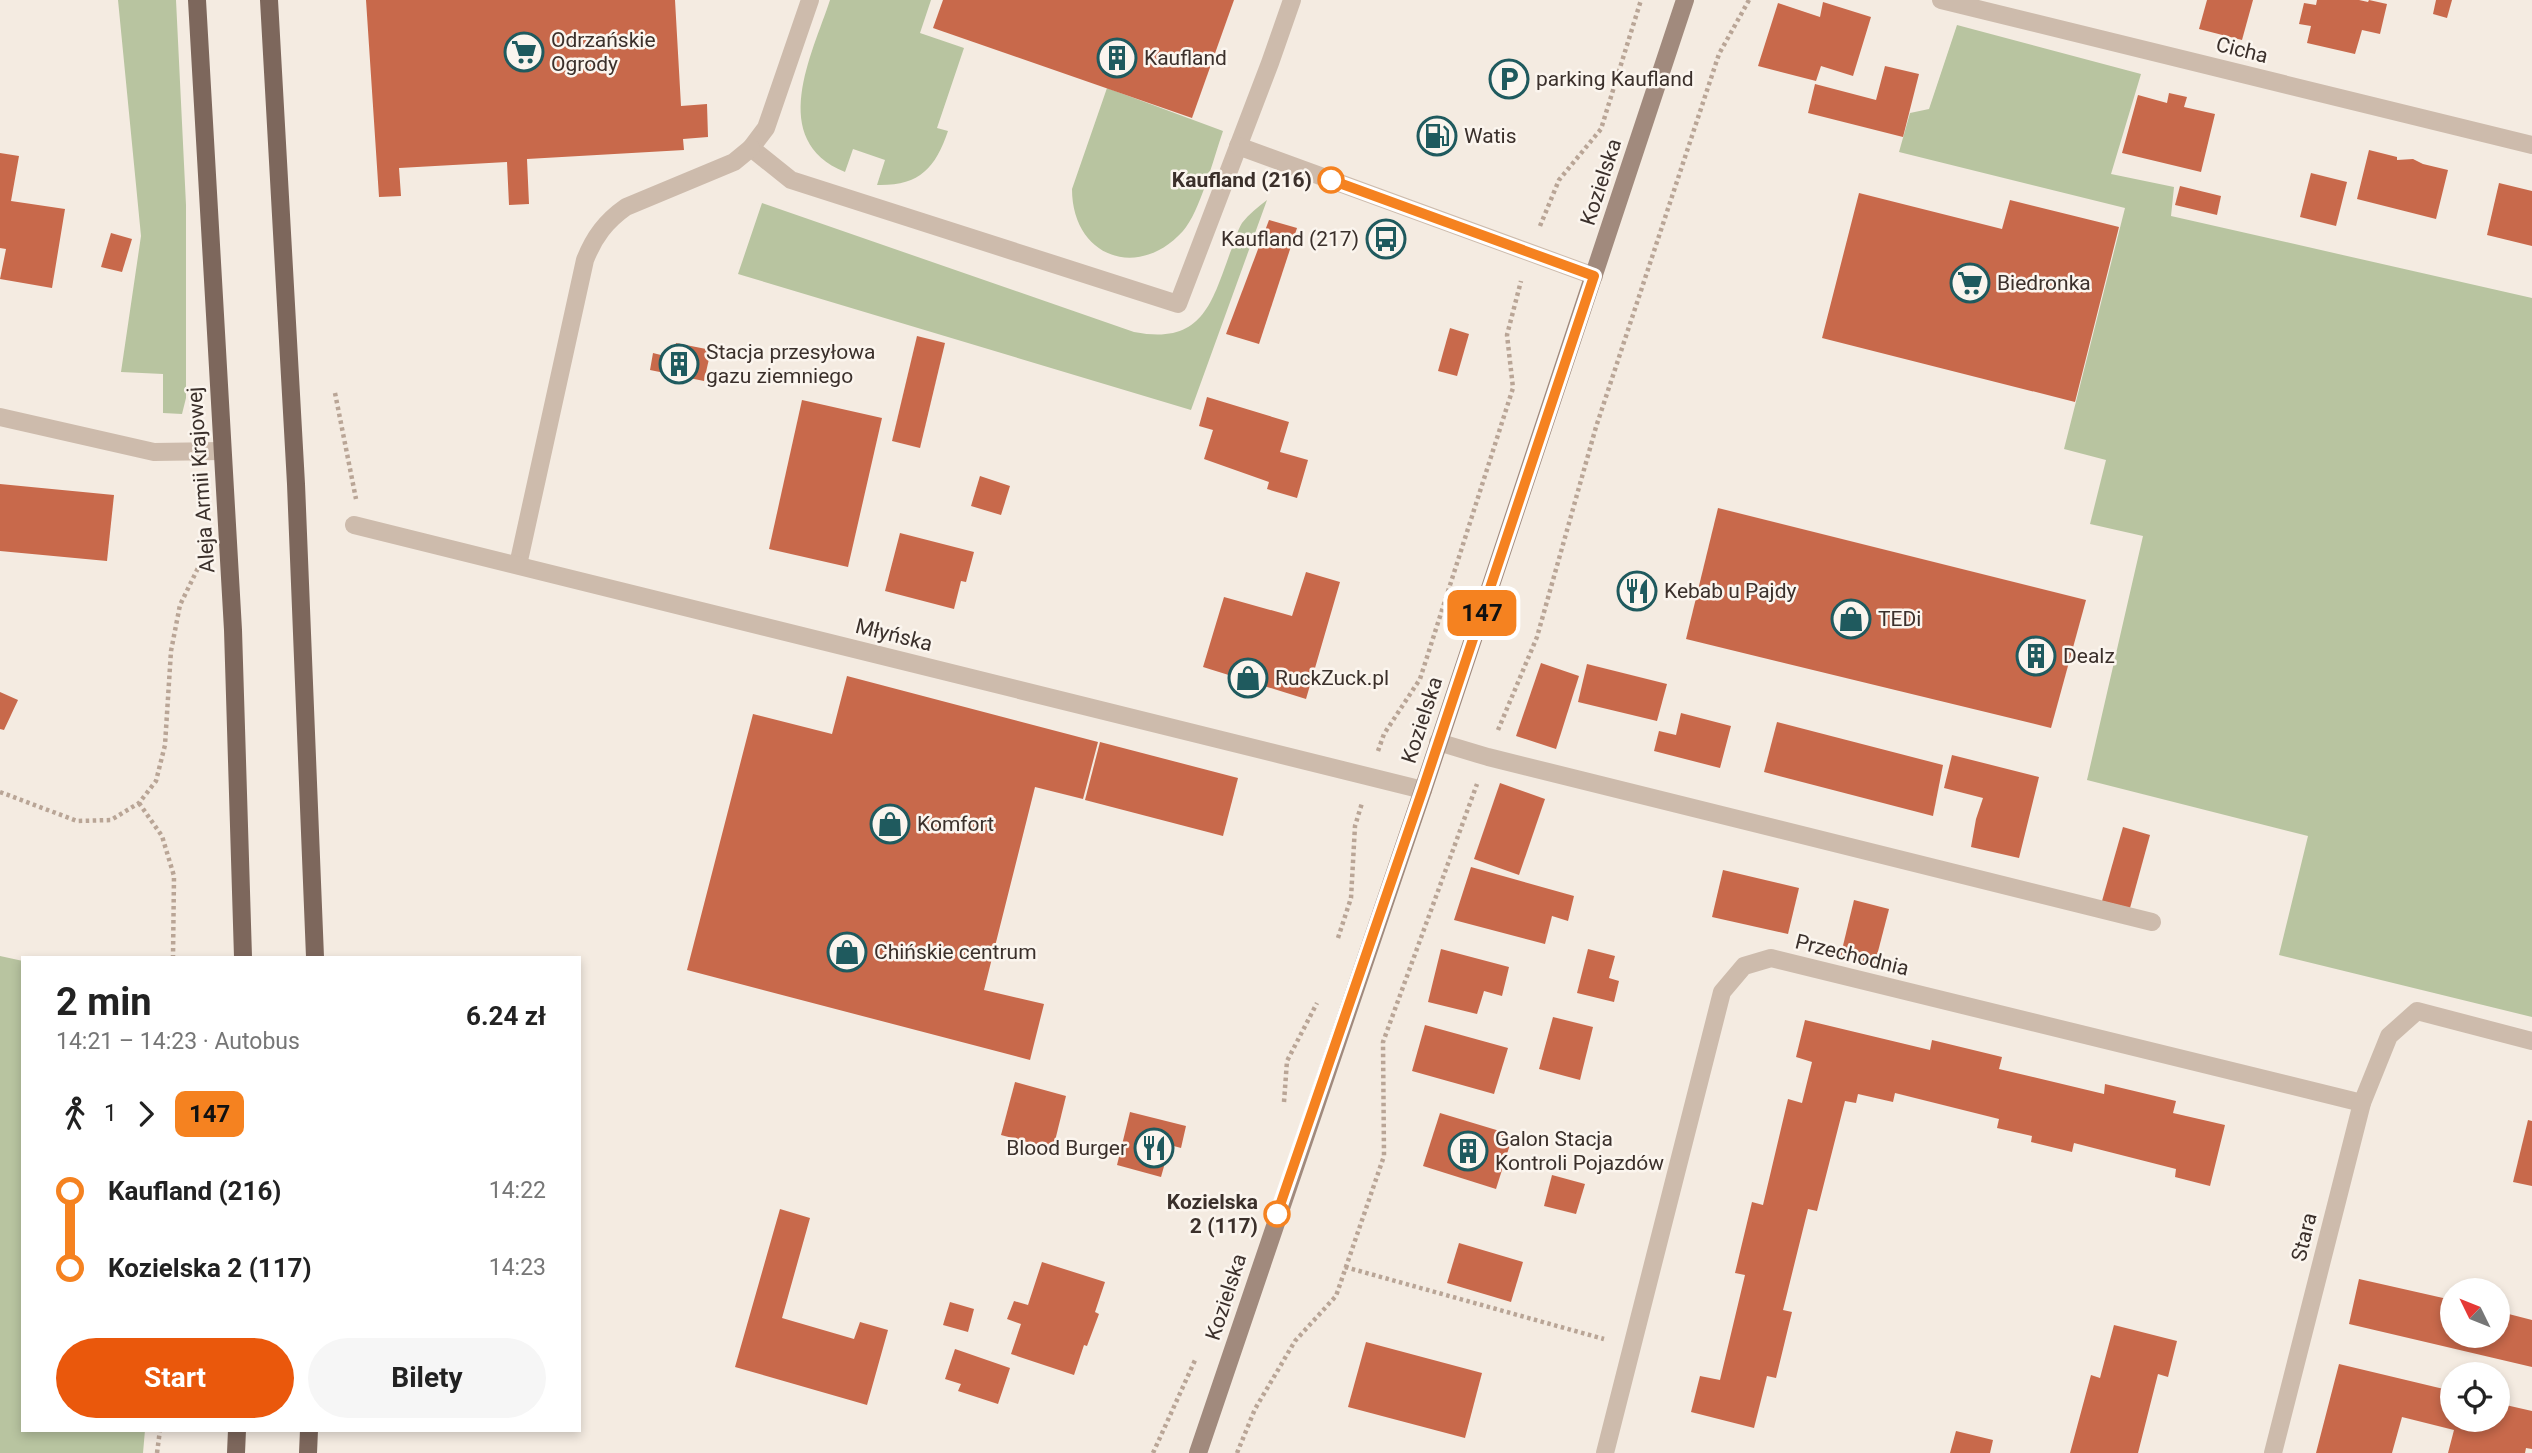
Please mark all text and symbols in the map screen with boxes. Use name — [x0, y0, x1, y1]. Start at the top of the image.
place label: Odrzańskie Ogrody — [551, 28, 656, 76]
supermarket icon: Odrzańskie Ogrody — [503, 31, 545, 73]
street label: Cicha — [2213, 32, 2271, 68]
building icon: Kaufland — [1096, 37, 1138, 79]
place label: Kaufland — [1144, 46, 1227, 70]
parking icon: parking Kaufland — [1488, 58, 1530, 100]
place label: parking Kaufland — [1536, 67, 1694, 91]
fuel station icon: Watis — [1416, 115, 1458, 157]
place label: Watis — [1464, 124, 1517, 148]
street label: Kozielska — [1576, 136, 1626, 228]
marker: Kaufland (216) — [1318, 167, 1344, 193]
place label: Kaufland (216) — [1172, 168, 1312, 192]
bus stop icon: Kaufland (217) — [1365, 218, 1407, 260]
place label: Kaufland (217) — [1221, 227, 1359, 251]
supermarket icon: Biedronka — [1949, 262, 1991, 304]
place label: Biedronka — [1997, 271, 2091, 295]
place label: Stacja przesyłowa gazu ziemniego — [706, 340, 875, 388]
building icon: Stacja przesyłowa gazu ziemniego — [658, 343, 700, 385]
street label: Aleja Armii Krajowej — [183, 386, 219, 574]
restaurant icon: Kebab u Pajdy — [1616, 570, 1658, 612]
place label: Kebab u Pajdy — [1664, 579, 1796, 603]
line badge: 147 — [1442, 590, 1522, 636]
shop icon: TEDi — [1830, 598, 1872, 640]
text: 147 — [1461, 599, 1503, 627]
place label: TEDi — [1878, 607, 1921, 631]
street label: Młyńska — [853, 614, 935, 656]
building icon: Dealz — [2015, 635, 2057, 677]
place label: Dealz — [2063, 644, 2115, 668]
shop icon: RuckZuck.pl — [1227, 657, 1269, 699]
place label: RuckZuck.pl — [1275, 666, 1389, 690]
street label: Kozielska — [1397, 674, 1447, 766]
shop icon: Komfort — [869, 803, 911, 845]
place label: Komfort — [917, 812, 994, 836]
street label: Przechodnia — [1793, 929, 1911, 981]
shop icon: Chińskie centrum — [826, 931, 868, 973]
place label: Chińskie centrum — [874, 940, 1037, 964]
text: 2 min — [56, 980, 152, 1024]
text: 6.24 zł — [466, 1001, 546, 1031]
text: 14:21 – 14:23 · Autobus — [56, 1028, 300, 1055]
icon: walk — [56, 1095, 94, 1133]
icon: forward — [127, 1095, 165, 1133]
text: 1 — [104, 1100, 117, 1127]
text: 147 — [189, 1100, 230, 1128]
restaurant icon: Blood Burger — [1133, 1127, 1175, 1169]
place label: Galon Stacja Kontroli Pojazdów — [1495, 1127, 1664, 1175]
building icon: Galon Stacja Kontroli Pojazdów — [1447, 1130, 1489, 1172]
place label: Blood Burger — [1006, 1136, 1127, 1160]
text: Kaufland (216) — [108, 1176, 282, 1206]
text: 14:22 — [489, 1177, 546, 1204]
place label: Kozielska 2 (117) — [1167, 1190, 1258, 1238]
marker: Kozielska 2 (117) — [1264, 1201, 1290, 1227]
street label: Stara — [2286, 1210, 2322, 1264]
street label: Kozielska — [1201, 1251, 1251, 1343]
text: Kozielska 2 (117) — [108, 1253, 312, 1283]
text: 14:23 — [489, 1254, 546, 1281]
north arrow — [2440, 1278, 2510, 1348]
map controls — [2440, 1278, 2510, 1432]
button: Start — [56, 1338, 294, 1418]
button: Bilety — [308, 1338, 546, 1418]
button: locate — [2440, 1362, 2510, 1432]

